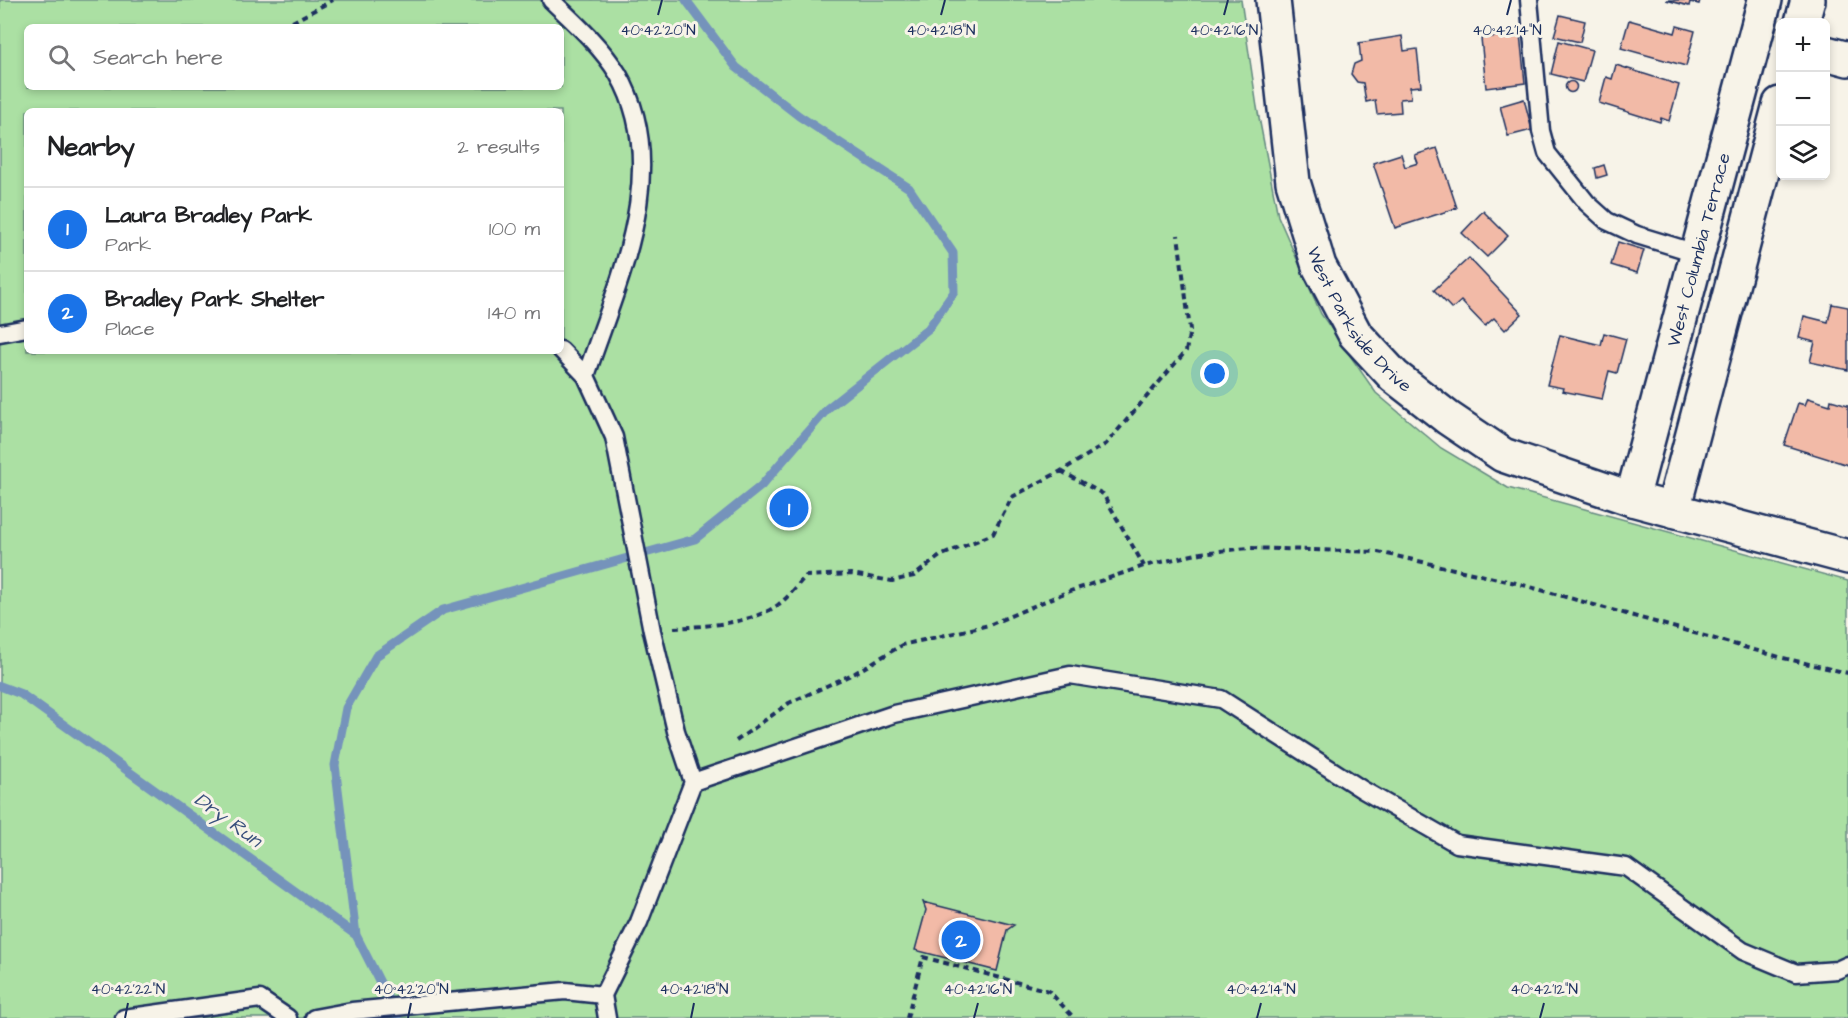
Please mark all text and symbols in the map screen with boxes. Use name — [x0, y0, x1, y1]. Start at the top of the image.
map controls — [1776, 18, 1830, 180]
button: + — [1776, 18, 1830, 72]
text: 40°42'20"N — [620, 20, 696, 41]
text: 40°42'18"N — [907, 20, 975, 41]
text: 40°42'16"N — [1190, 20, 1258, 41]
text: 40°42'14"N — [1472, 20, 1542, 41]
search box — [24, 24, 564, 90]
icon: search — [45, 41, 78, 74]
text: Search here — [93, 42, 223, 73]
button: − — [1776, 72, 1830, 126]
button: layers — [1776, 126, 1830, 180]
text: Nearby — [48, 129, 135, 165]
text: 2 results — [457, 133, 540, 161]
street label: West Columbia Terrace — [1661, 150, 1736, 349]
text: Laura Bradley Park — [105, 200, 312, 231]
text: 1 — [66, 215, 69, 243]
text: 100 m — [489, 215, 540, 243]
text: Park — [105, 231, 151, 259]
street label: West Parkside Drive — [1301, 244, 1417, 398]
text: Bradley Park Shelter — [105, 284, 325, 315]
text: 2 — [62, 299, 73, 327]
text: 140 m — [488, 299, 540, 327]
text: Place — [105, 315, 155, 343]
your location — [1200, 359, 1229, 388]
pin: 1 — [770, 486, 808, 530]
water label: Dry Run — [188, 786, 269, 856]
pin: 2 — [942, 918, 980, 962]
text: 40°42'22"N — [91, 979, 165, 1000]
text: 40°42'20"N — [373, 979, 449, 1000]
text: 40°42'18"N — [660, 979, 728, 1000]
text: 40°42'16"N — [944, 979, 1012, 1000]
text: 40°42'14"N — [1226, 979, 1296, 1000]
text: 40°42'12"N — [1510, 979, 1578, 1000]

